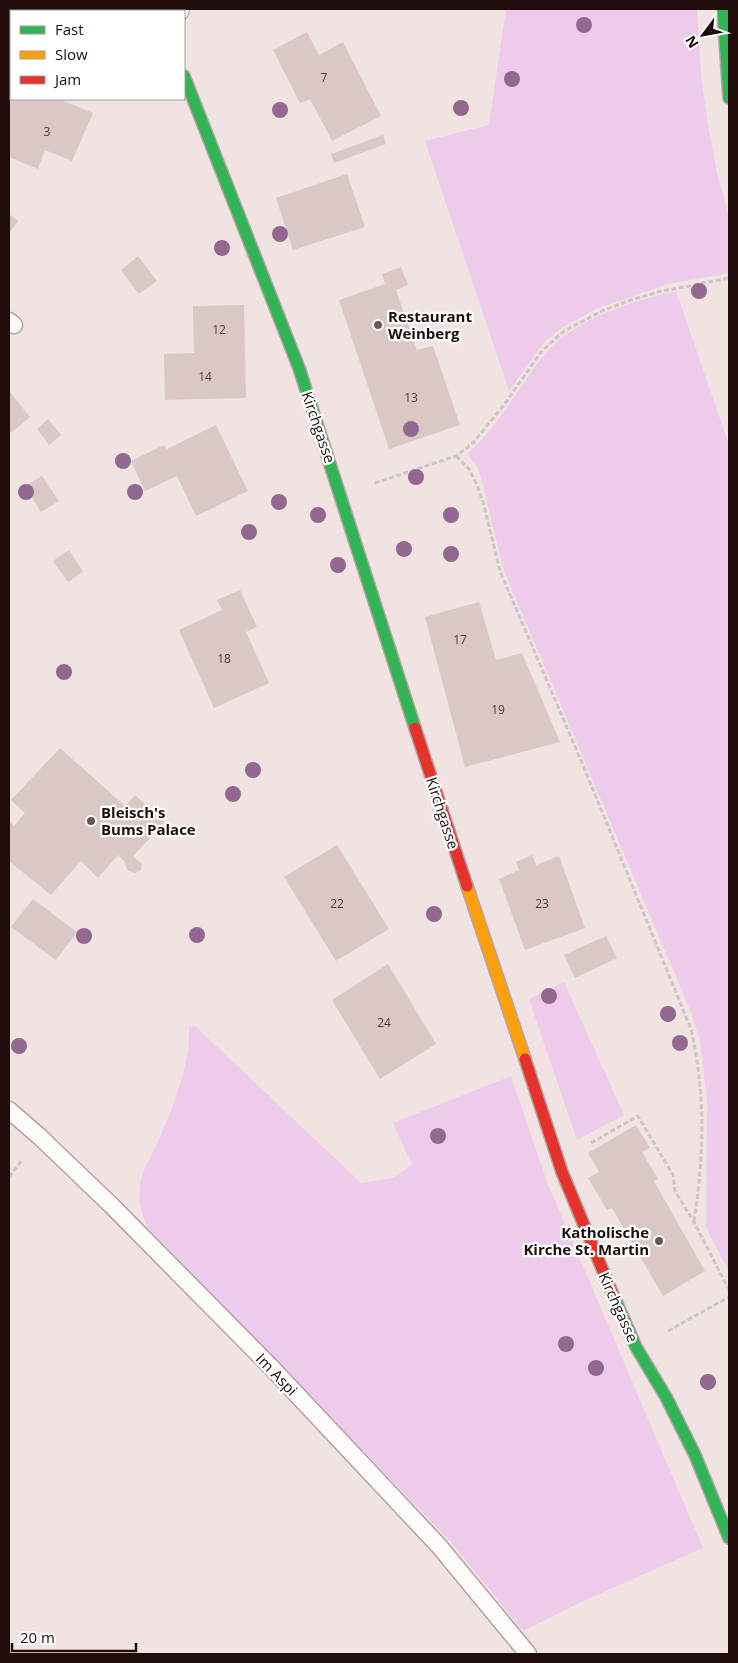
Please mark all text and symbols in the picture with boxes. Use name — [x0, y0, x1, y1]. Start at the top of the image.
legend — [10, 10, 185, 100]
north arrow — [678, 10, 728, 60]
text: Fast — [55, 19, 84, 39]
text: N — [680, 32, 703, 52]
text: Slow — [55, 44, 88, 64]
text: Jam — [53, 69, 81, 89]
house number: 7 — [321, 69, 328, 86]
house number: 3 — [44, 123, 51, 140]
place label: Restaurant Weinberg — [388, 306, 472, 343]
marker: Restaurant Weinberg — [372, 319, 384, 331]
house number: 12 — [212, 321, 226, 338]
house number: 14 — [198, 368, 212, 385]
street label: Kirchgasse — [297, 388, 341, 466]
house number: 13 — [404, 389, 418, 406]
house number: 17 — [453, 631, 467, 648]
house number: 18 — [217, 650, 231, 667]
house number: 19 — [491, 701, 505, 718]
street label: Kirchgasse — [422, 774, 464, 852]
place label: Bleisch's Bums Palace — [101, 802, 196, 839]
marker: Bleisch's Bums Palace — [85, 815, 97, 827]
house number: 22 — [330, 895, 344, 912]
house number: 23 — [535, 895, 549, 912]
house number: 24 — [377, 1014, 391, 1031]
place label: Katholische Kirche St. Martin — [523, 1222, 649, 1259]
marker: Katholische Kirche St. Martin — [653, 1235, 665, 1247]
street label: Kirchgasse — [595, 1269, 643, 1345]
street label: Im Aspi — [252, 1349, 302, 1399]
scale bar — [12, 1620, 136, 1652]
text: 20 m — [20, 1627, 55, 1647]

